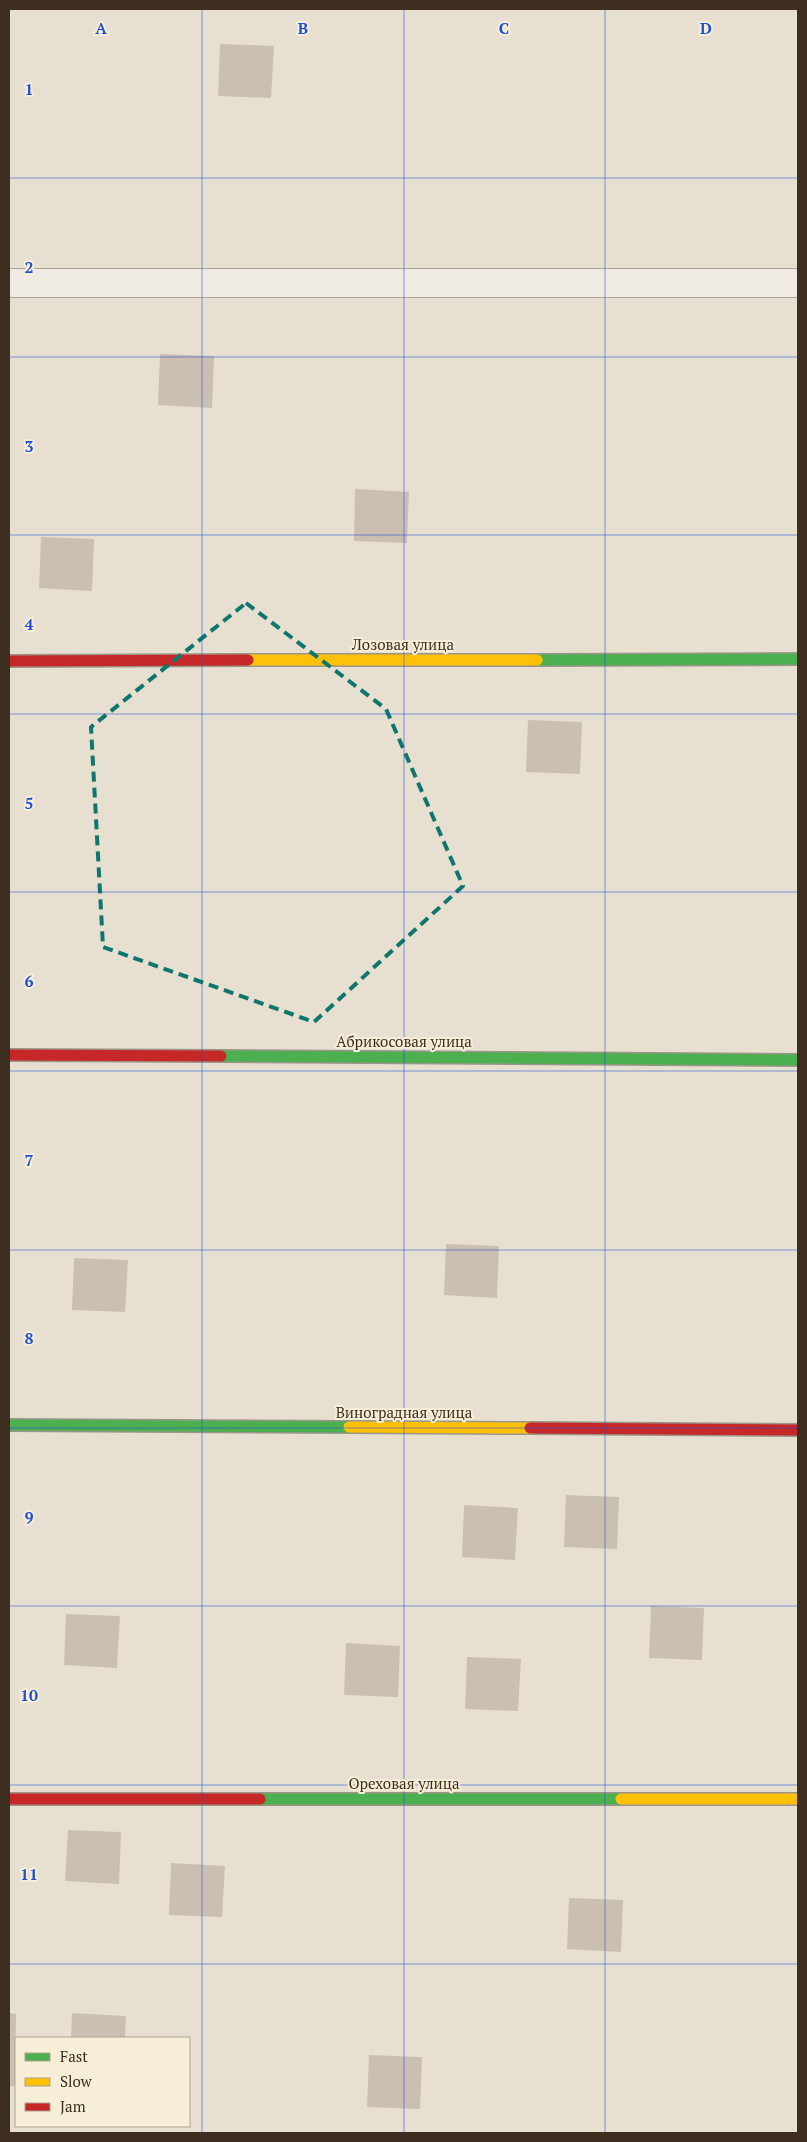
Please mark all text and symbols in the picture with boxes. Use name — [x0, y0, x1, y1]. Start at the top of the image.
text: A — [95, 17, 107, 39]
text: B — [298, 17, 308, 39]
text: C — [499, 17, 509, 39]
text: D — [700, 17, 712, 39]
text: 1 — [24, 78, 34, 100]
text: 2 — [24, 256, 34, 278]
text: 3 — [24, 435, 34, 457]
text: 4 — [24, 613, 34, 635]
street label: Лозовая улица — [351, 634, 454, 654]
text: 5 — [24, 792, 34, 814]
text: 6 — [24, 970, 34, 992]
street label: Абрикосовая улица — [336, 1031, 472, 1051]
text: 7 — [24, 1149, 34, 1171]
text: 8 — [24, 1327, 34, 1349]
street label: Виноградная улица — [336, 1402, 473, 1422]
text: 9 — [24, 1506, 34, 1528]
text: 10 — [20, 1684, 38, 1706]
street label: Ореховая улица — [348, 1773, 460, 1793]
text: 11 — [20, 1863, 38, 1885]
legend — [15, 2037, 190, 2127]
text: Fast — [60, 2046, 88, 2066]
text: Slow — [60, 2071, 93, 2091]
text: Jam — [60, 2096, 86, 2116]

